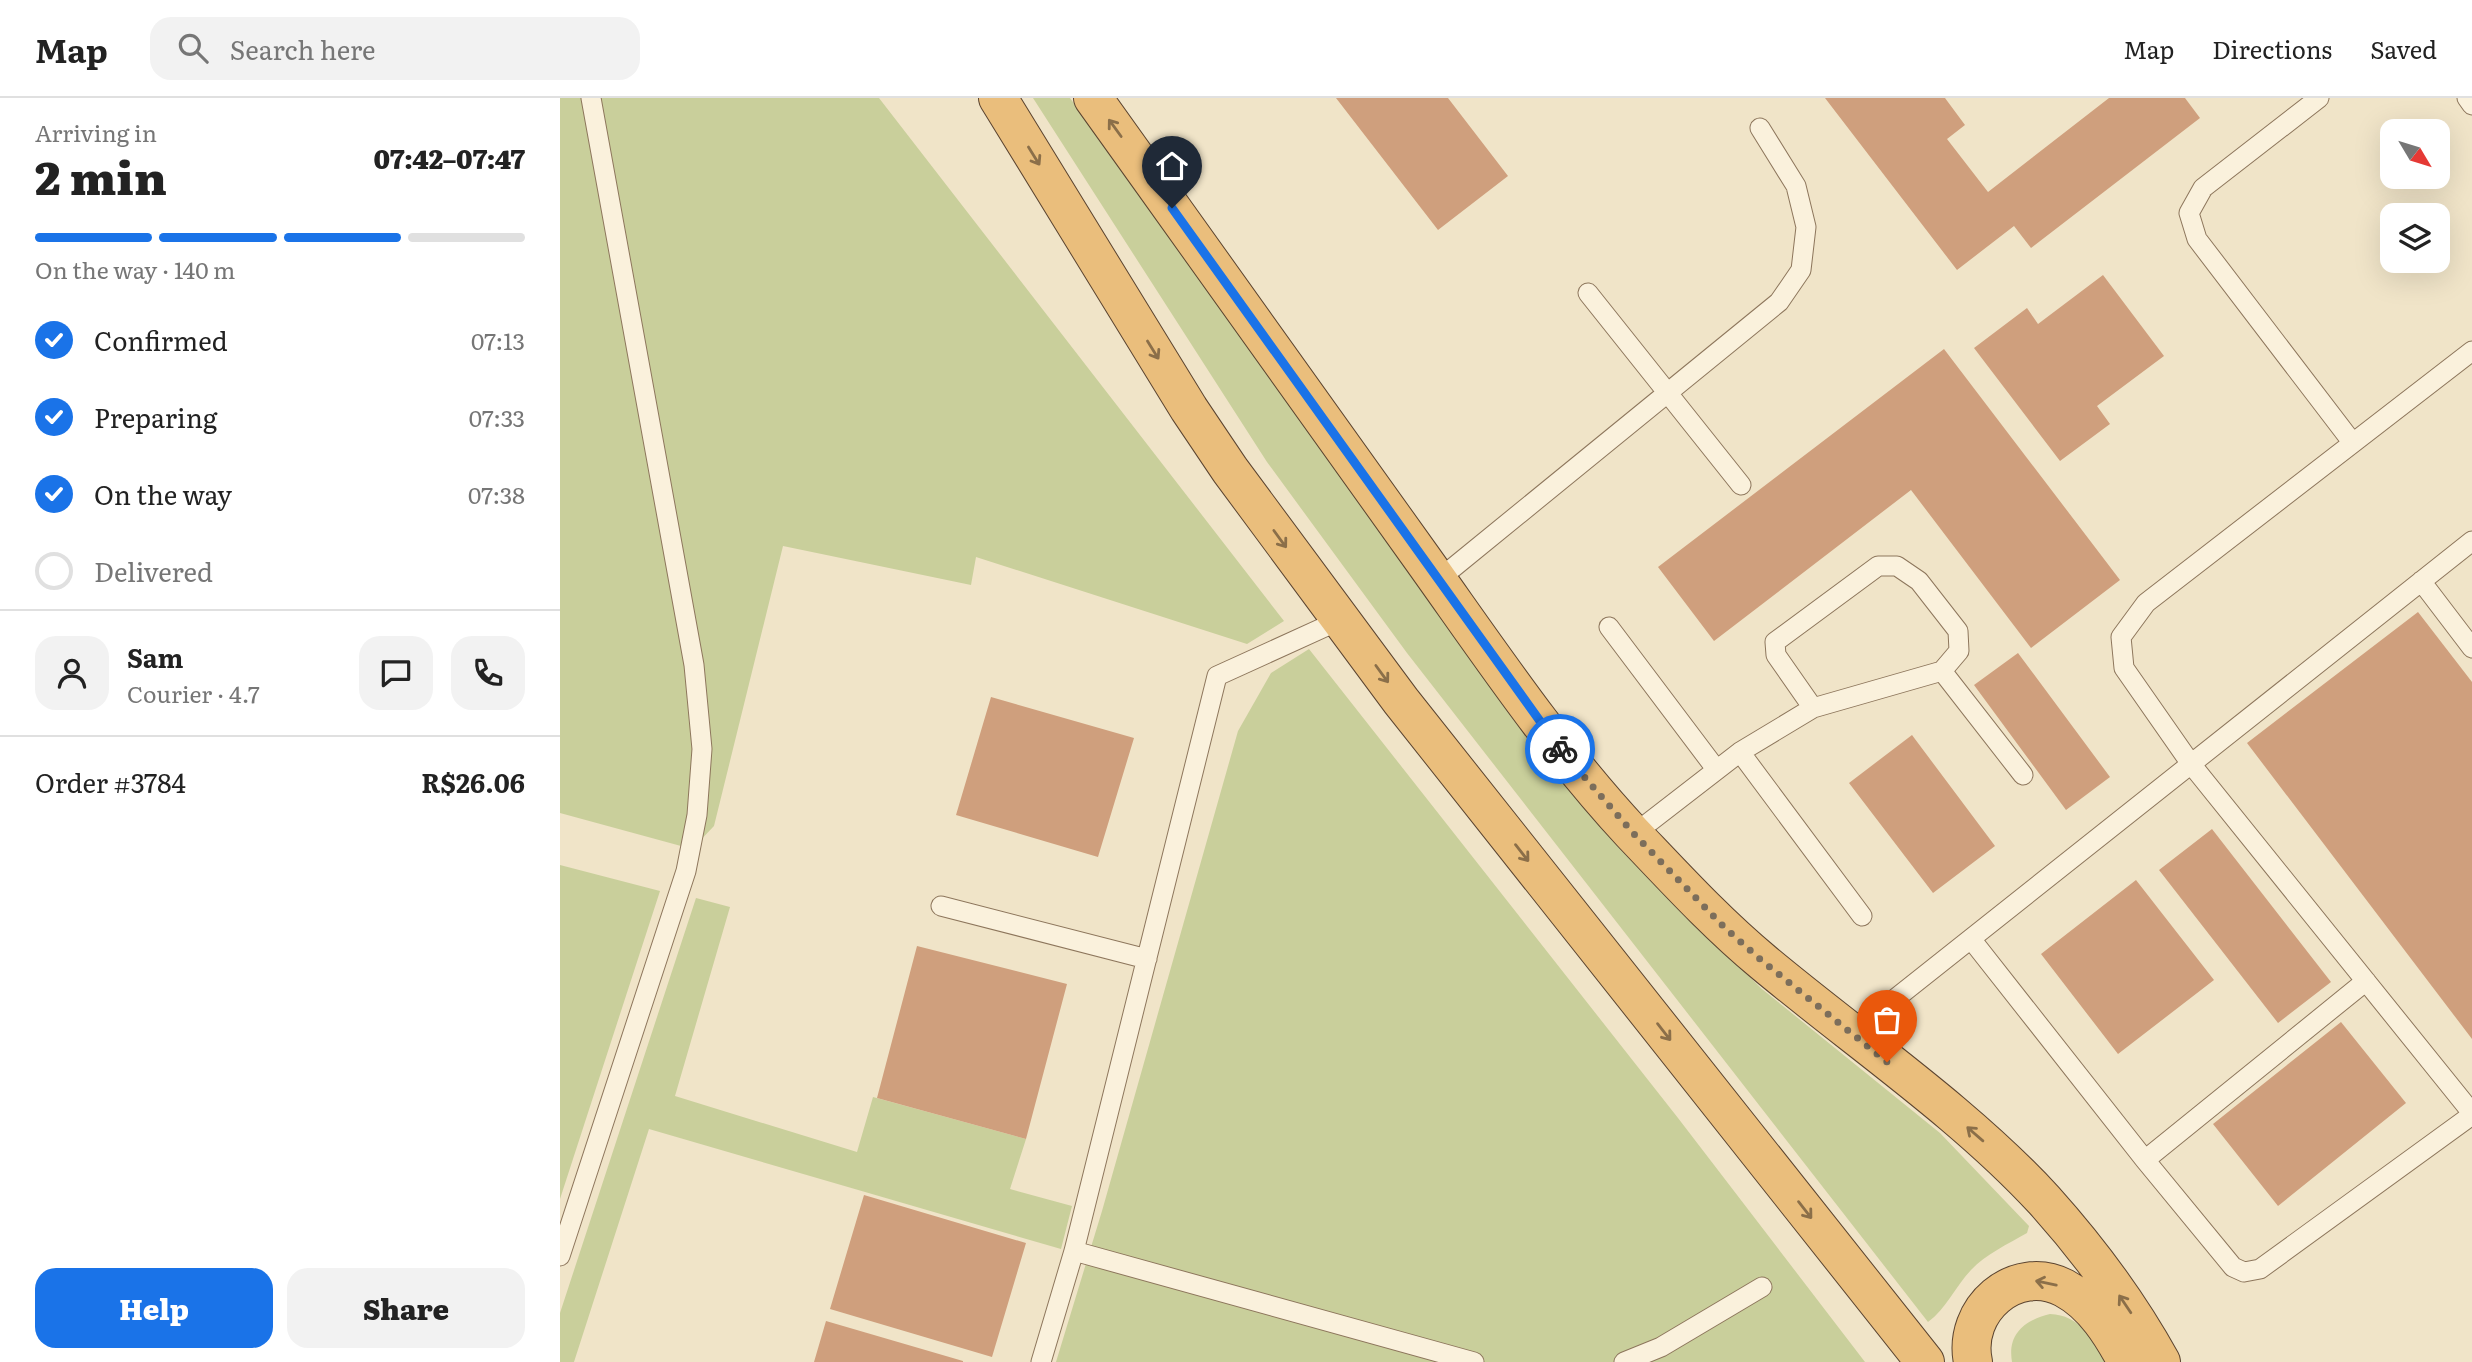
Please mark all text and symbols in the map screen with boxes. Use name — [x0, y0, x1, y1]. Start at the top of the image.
search box — [150, 17, 640, 80]
text: Map — [35, 24, 108, 73]
icon: search — [174, 29, 212, 67]
text: Search here — [230, 29, 376, 68]
text: Map — [2123, 31, 2174, 66]
text: Directions — [2212, 31, 2332, 66]
text: Saved — [2370, 31, 2437, 66]
text: Arriving in — [35, 115, 157, 149]
one-way arrow — [1108, 119, 1122, 138]
north arrow — [2380, 119, 2450, 189]
map controls — [2380, 119, 2450, 273]
pin — [1142, 136, 1202, 208]
text: 07:42–07:47 — [373, 138, 525, 177]
text: 2 min — [35, 141, 167, 209]
one-way arrow — [1027, 146, 1042, 165]
icon: home — [1153, 147, 1191, 185]
button: layers — [2380, 203, 2450, 273]
text: On the way · 140 m — [35, 252, 235, 286]
text: Confirmed — [94, 320, 228, 359]
icon: check — [35, 321, 73, 359]
text: 07:13 — [471, 323, 525, 357]
one-way arrow — [1146, 340, 1160, 360]
text: Preparing — [94, 397, 217, 436]
icon: check — [35, 398, 73, 436]
text: 07:33 — [469, 400, 525, 434]
text: On the way — [94, 474, 232, 513]
icon: check — [35, 475, 73, 513]
text: 07:38 — [468, 477, 525, 511]
one-way arrow — [1273, 529, 1288, 547]
text: Delivered — [94, 551, 213, 590]
button: person — [35, 636, 109, 710]
button: chat — [359, 636, 433, 710]
button: phone — [451, 636, 525, 710]
text: Sam — [127, 637, 183, 676]
one-way arrow — [1374, 665, 1389, 684]
text: Courier · 4.7 — [127, 676, 260, 710]
courier — [1525, 714, 1595, 784]
icon: bike — [1541, 730, 1579, 768]
text: Order #3784 — [35, 762, 186, 801]
text: R$26.06 — [421, 762, 525, 801]
one-way arrow — [1515, 844, 1530, 862]
pin — [1857, 990, 1917, 1062]
icon: bag — [1868, 1001, 1906, 1039]
one-way arrow — [1656, 1022, 1671, 1040]
one-way arrow — [1966, 1126, 1984, 1142]
one-way arrow — [1797, 1200, 1813, 1218]
button: Help — [35, 1268, 273, 1348]
button: Share — [287, 1268, 525, 1348]
one-way arrow — [2035, 1276, 2058, 1290]
one-way arrow — [2118, 1295, 2132, 1315]

